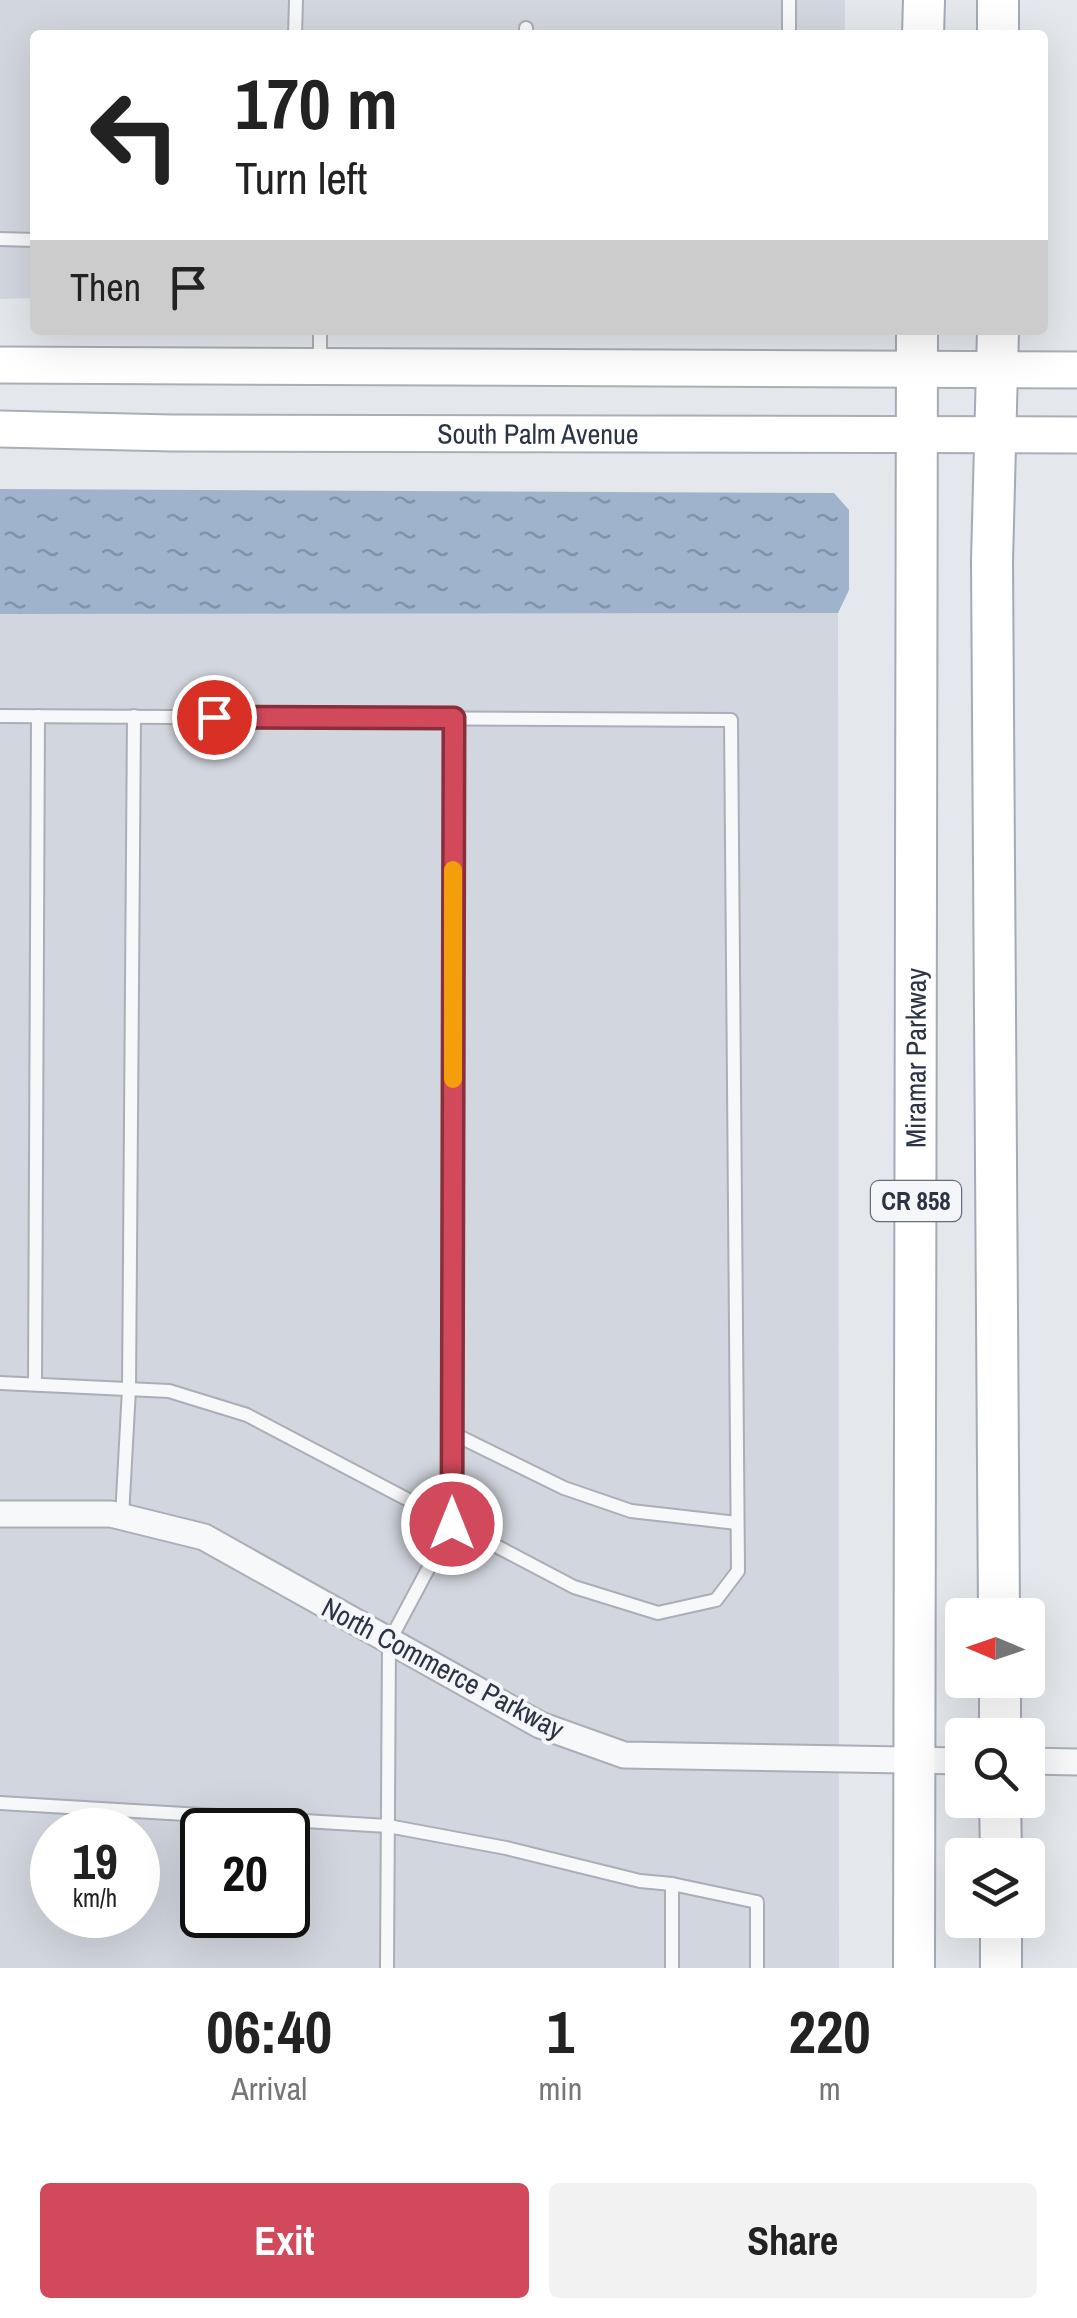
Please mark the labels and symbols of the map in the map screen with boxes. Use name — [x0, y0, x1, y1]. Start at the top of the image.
street label: South Palm Avenue — [437, 415, 639, 453]
pin — [172, 675, 257, 760]
street label: Miramar Parkway — [897, 967, 935, 1148]
road number: CR 858 — [871, 1181, 961, 1221]
position arrow — [400, 1472, 504, 1576]
street label: North Commerce Parkway — [315, 1588, 571, 1748]
north arrow — [945, 1598, 1045, 1698]
speed limit sign: 20 — [180, 1808, 310, 1938]

